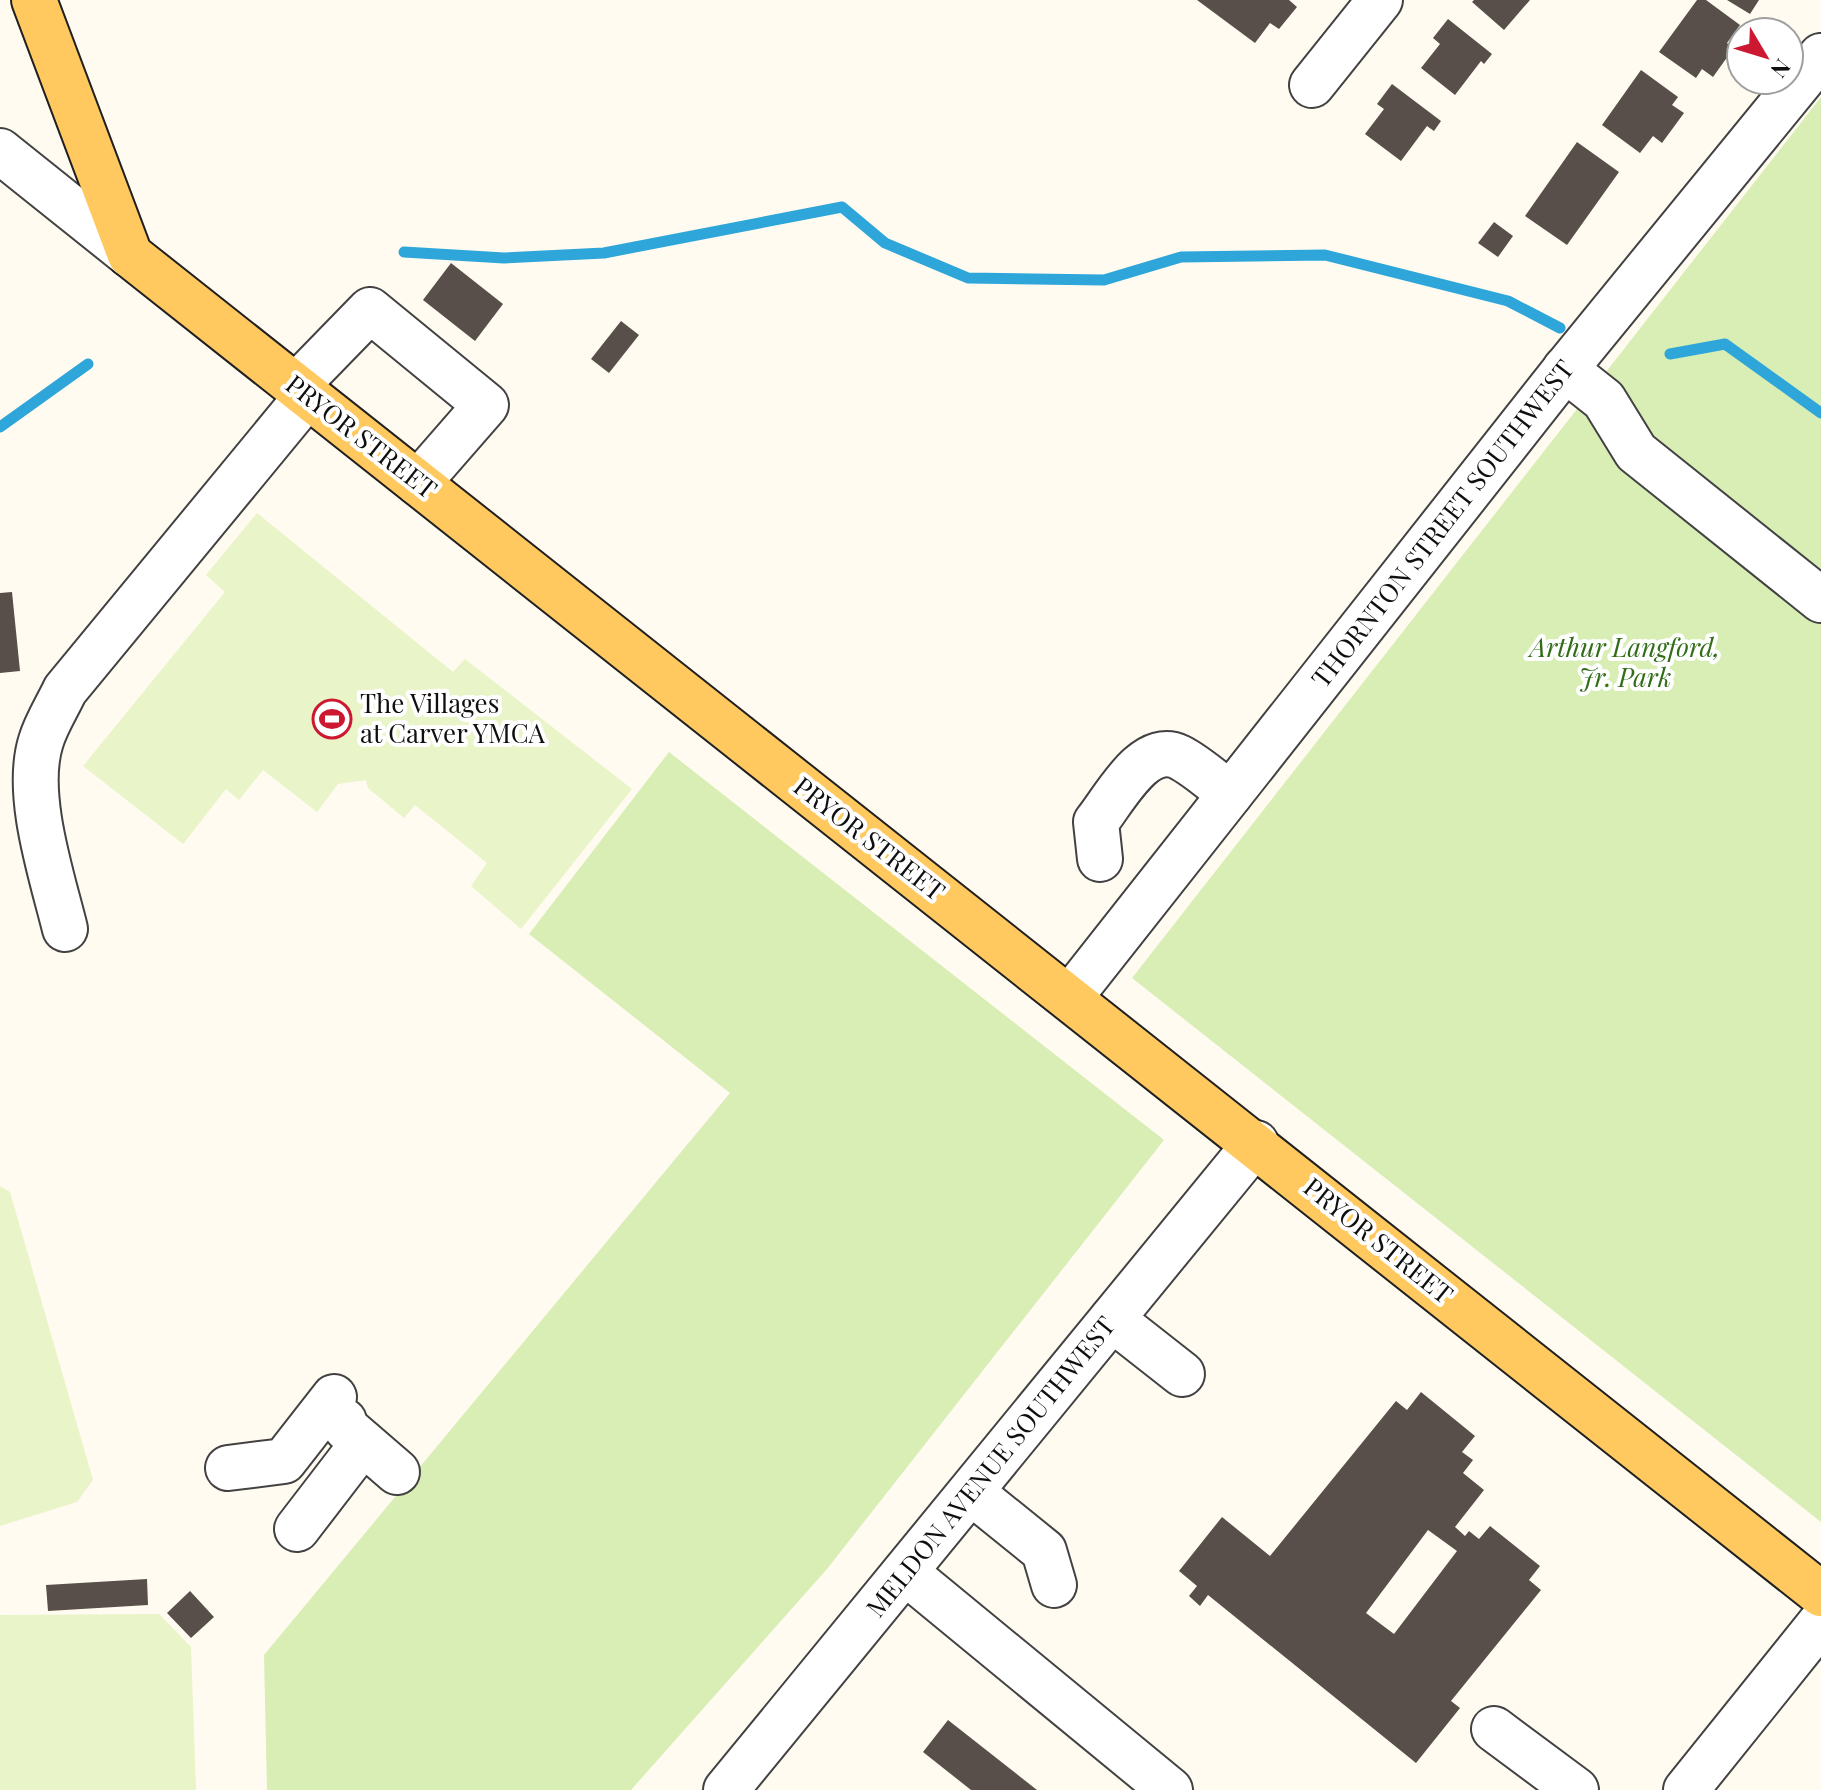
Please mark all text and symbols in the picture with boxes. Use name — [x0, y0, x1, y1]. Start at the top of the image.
north arrow — [1725, 16, 1805, 96]
text: N — [1765, 53, 1798, 85]
street label: THORNTON STREET SOUTHWEST — [1303, 352, 1581, 694]
street label: PRYOR STREET — [279, 366, 445, 506]
park label: Arthur Langford, Jr. Park — [1527, 629, 1720, 694]
place label: The Villages at Carver YMCA — [360, 685, 546, 750]
sports icon: The Villages at Carver YMCA — [311, 698, 353, 740]
street label: PRYOR STREET — [787, 768, 953, 908]
street label: PRYOR STREET — [1297, 1169, 1461, 1311]
street label: MELDON AVENUE SOUTHWEST — [857, 1308, 1122, 1624]

